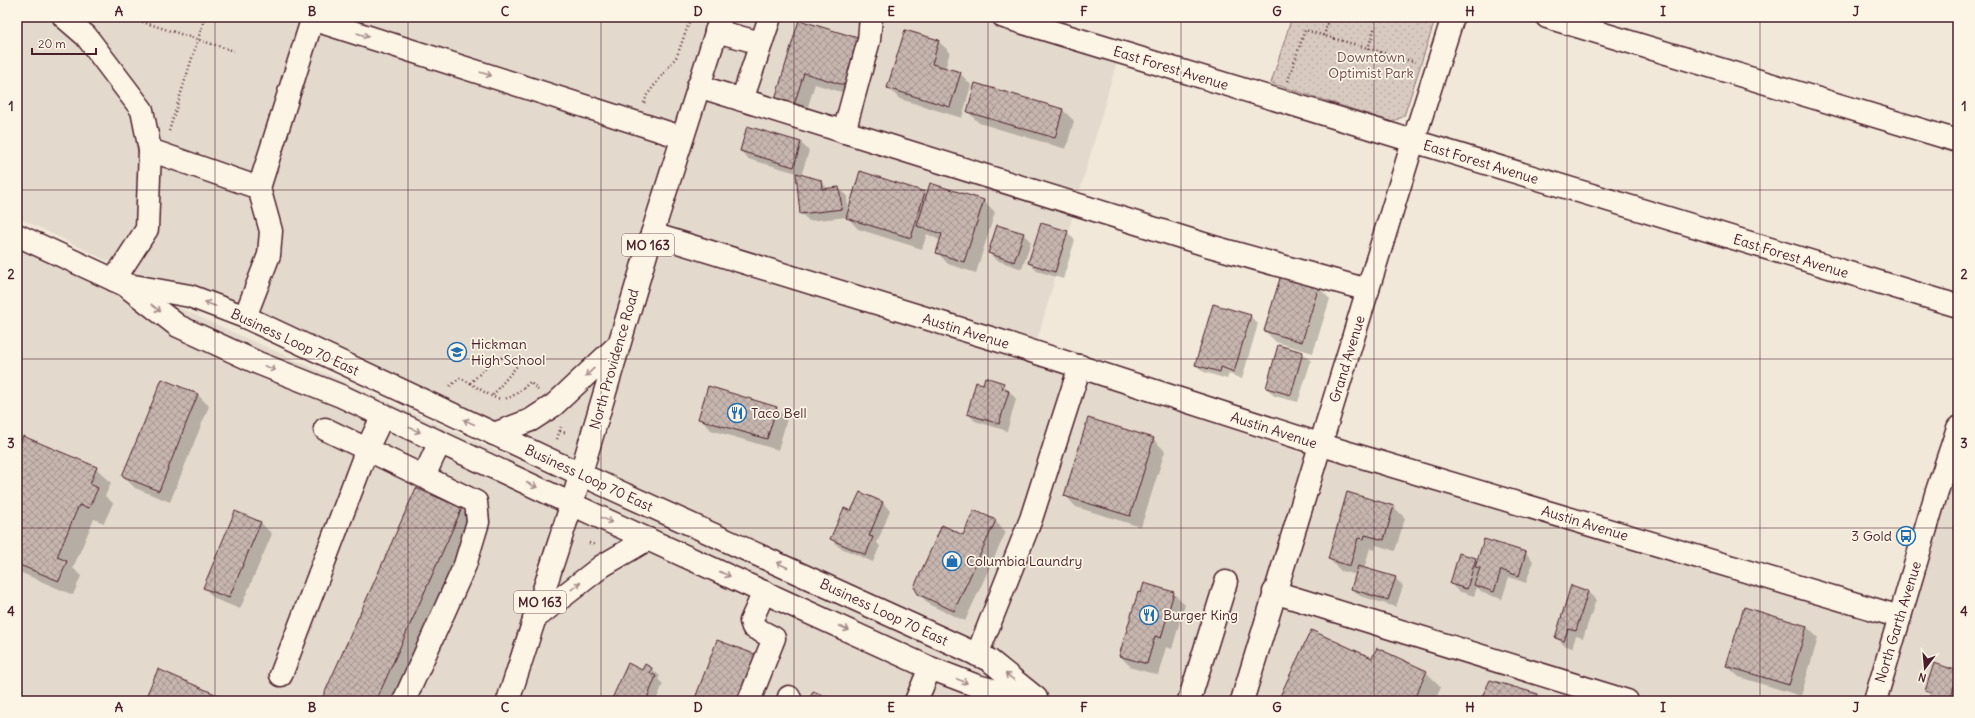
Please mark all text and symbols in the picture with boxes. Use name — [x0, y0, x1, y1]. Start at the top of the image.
text: A — [115, 3, 124, 20]
text: B — [308, 3, 317, 20]
text: C — [501, 3, 510, 20]
text: D — [693, 3, 703, 20]
text: E — [887, 3, 895, 20]
text: F — [1080, 3, 1088, 20]
text: G — [1272, 3, 1282, 20]
text: H — [1465, 3, 1475, 20]
text: I — [1660, 3, 1666, 20]
text: J — [1853, 3, 1860, 20]
scale bar — [32, 30, 96, 56]
one-way arrow — [356, 32, 369, 39]
text: 20 m — [38, 36, 66, 51]
street label: East Forest Avenue — [1111, 42, 1231, 94]
park label: Downtown Optimist Park — [1328, 48, 1414, 82]
one-way arrow — [480, 71, 492, 79]
text: 1 — [8, 98, 14, 115]
text: 1 — [1961, 98, 1967, 115]
street label: East Forest Avenue — [1421, 136, 1541, 188]
street label: East Forest Avenue — [1731, 230, 1851, 282]
road number: MO 163 — [622, 234, 674, 256]
text: 2 — [7, 266, 15, 283]
text: 2 — [1960, 266, 1968, 283]
street label: North Providence Road — [585, 287, 643, 431]
one-way arrow — [205, 299, 217, 307]
one-way arrow — [150, 304, 161, 313]
street label: Business Loop 70 East — [228, 304, 362, 380]
street label: Austin Avenue — [920, 309, 1012, 353]
street label: Grand Avenue — [1325, 313, 1369, 405]
place label: Hickman High School — [471, 335, 545, 369]
school or university icon: Hickman High School — [446, 341, 468, 363]
one-way arrow — [264, 365, 276, 373]
one-way arrow — [585, 367, 595, 377]
restaurant icon: Taco Bell — [726, 402, 748, 424]
place label: Taco Bell — [751, 404, 807, 422]
street label: Austin Avenue — [1229, 408, 1319, 452]
one-way arrow — [463, 418, 475, 425]
one-way arrow — [408, 427, 420, 434]
text: 3 — [7, 435, 15, 452]
text: 3 — [1960, 435, 1968, 452]
street label: Business Loop 70 East — [522, 440, 656, 516]
one-way arrow — [526, 482, 538, 489]
street label: Austin Avenue — [1539, 501, 1631, 545]
one-way arrow — [600, 517, 612, 524]
bus stop icon: 3 Gold — [1895, 525, 1917, 547]
place label: 3 Gold — [1851, 527, 1892, 545]
shop icon: Columbia Laundry — [941, 550, 963, 572]
place label: Columbia Laundry — [966, 552, 1082, 570]
street label: North Garth Avenue — [1872, 559, 1924, 685]
one-way arrow — [777, 561, 789, 568]
one-way arrow — [719, 571, 731, 578]
street label: Business Loop 70 East — [817, 574, 951, 650]
one-way arrow — [571, 582, 581, 591]
road number: MO 163 — [514, 591, 566, 613]
text: 4 — [7, 603, 15, 620]
text: 4 — [1960, 603, 1968, 620]
restaurant icon: Burger King — [1138, 604, 1160, 626]
place label: Burger King — [1163, 606, 1238, 624]
one-way arrow — [837, 625, 849, 632]
north arrow — [1905, 648, 1945, 688]
one-way arrow — [1005, 673, 1016, 681]
one-way arrow — [956, 677, 968, 685]
text: A — [115, 699, 124, 716]
text: B — [308, 699, 317, 716]
text: C — [501, 699, 510, 716]
text: D — [693, 699, 703, 716]
text: E — [887, 699, 895, 716]
text: F — [1080, 699, 1088, 716]
text: G — [1272, 699, 1282, 716]
text: H — [1465, 699, 1475, 716]
text: I — [1660, 699, 1666, 716]
text: J — [1853, 699, 1860, 716]

